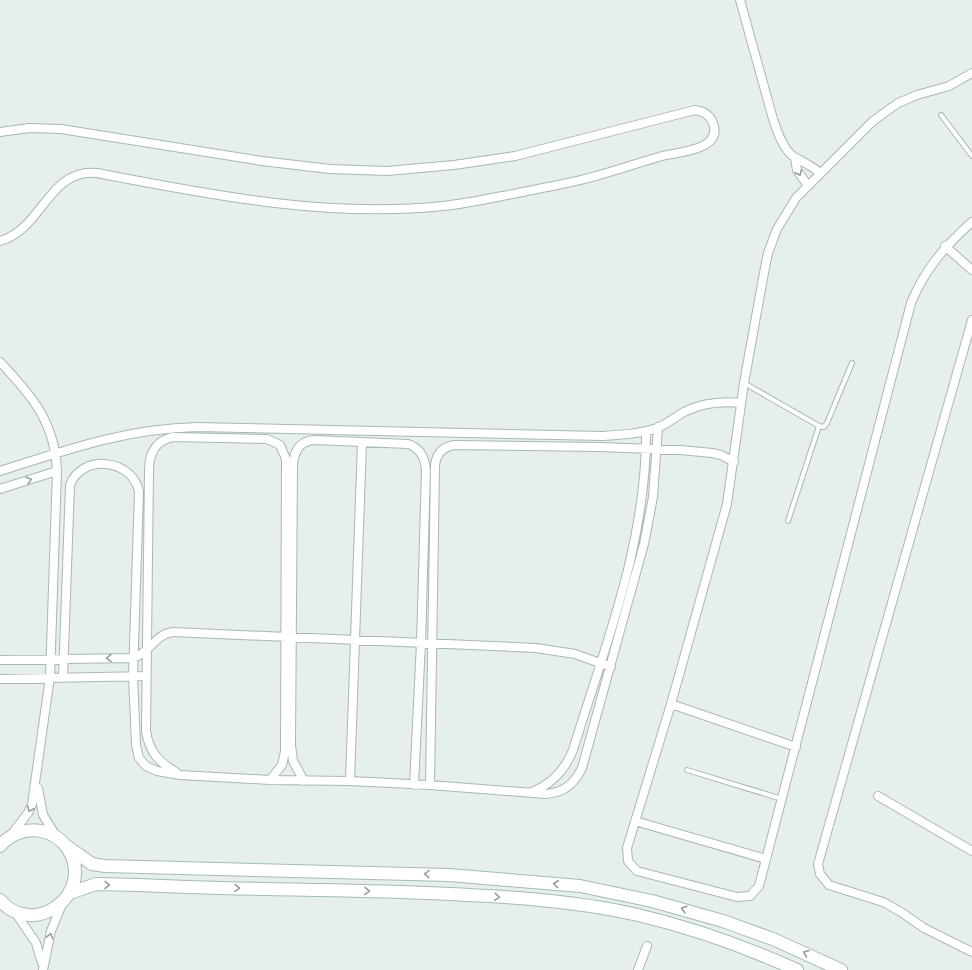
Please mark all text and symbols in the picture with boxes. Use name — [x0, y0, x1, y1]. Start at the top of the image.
one-way arrow — [794, 169, 802, 176]
one-way arrow — [25, 476, 32, 485]
one-way arrow — [106, 654, 112, 662]
one-way arrow — [27, 804, 35, 812]
one-way arrow — [424, 870, 430, 879]
one-way arrow — [553, 879, 560, 888]
one-way arrow — [104, 881, 110, 889]
one-way arrow — [234, 884, 240, 892]
one-way arrow — [364, 887, 370, 895]
one-way arrow — [494, 892, 500, 901]
one-way arrow — [680, 905, 687, 914]
one-way arrow — [45, 933, 54, 940]
one-way arrow — [803, 950, 810, 958]

